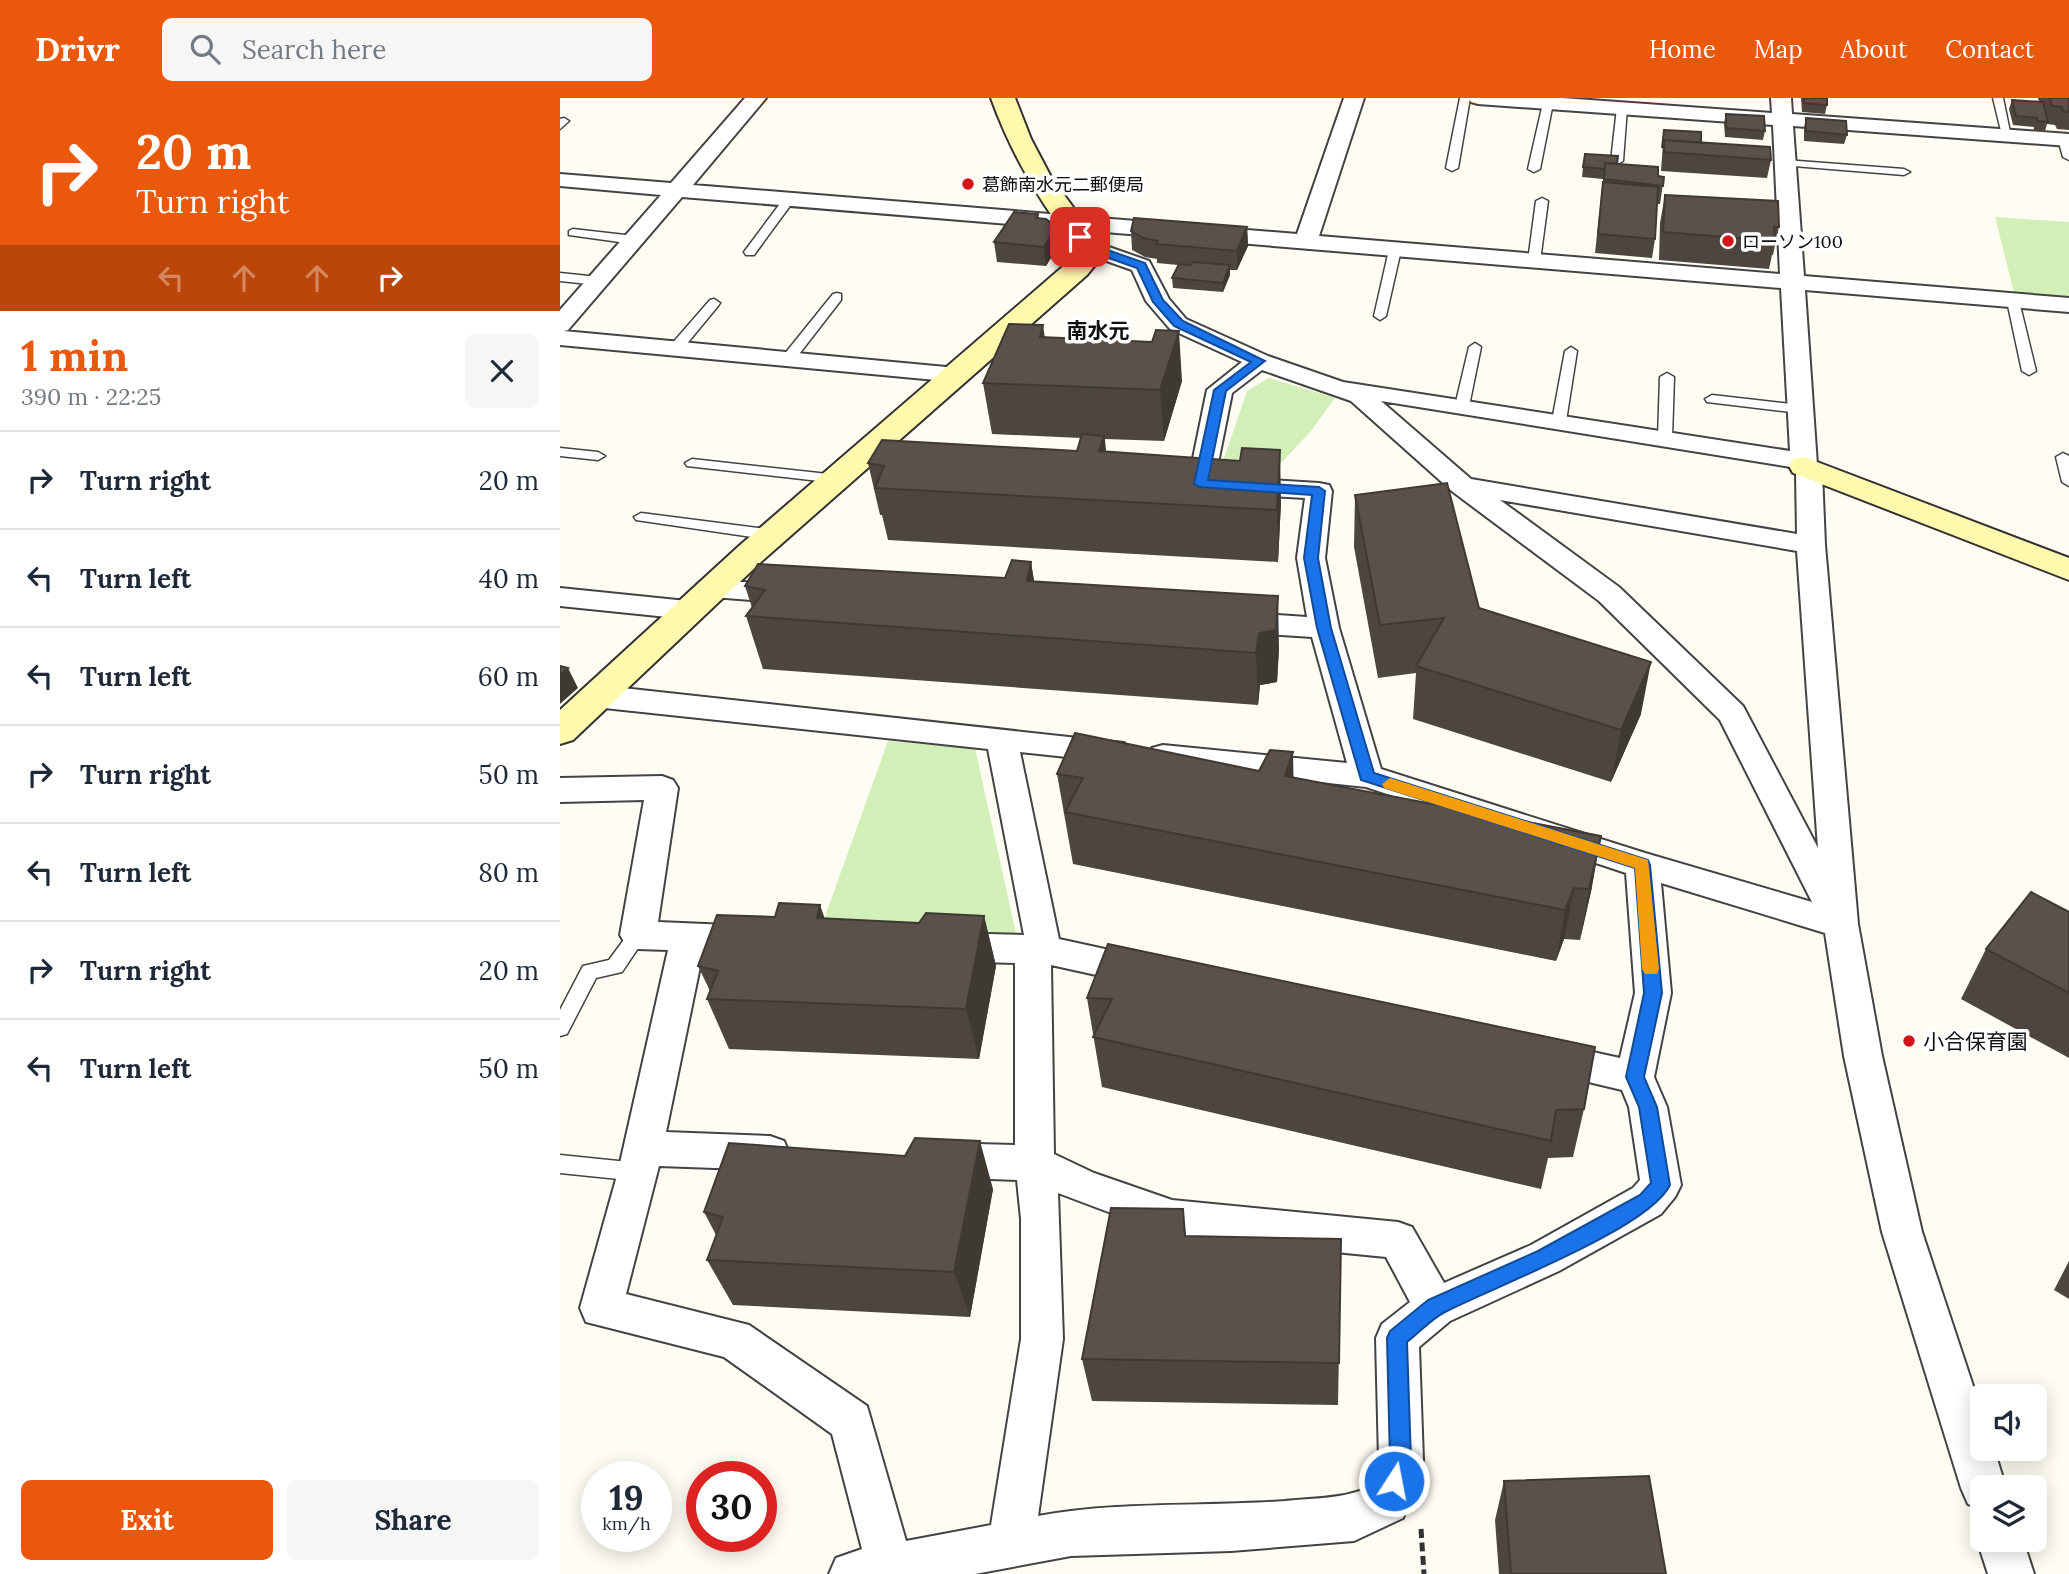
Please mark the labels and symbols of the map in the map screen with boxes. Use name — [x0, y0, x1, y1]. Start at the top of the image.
place label: 葛飾南水元二郵便局 — [982, 173, 1144, 196]
marker: 葛飾南水元二郵便局 — [960, 176, 976, 192]
pin — [1050, 207, 1110, 267]
place label: ローソン100 — [1742, 230, 1843, 253]
marker: ローソン100 — [1720, 233, 1736, 249]
district label: 南水元 — [1067, 317, 1130, 344]
place label: 小合保育園 — [1923, 1028, 2028, 1055]
marker: 小合保育園 — [1901, 1033, 1917, 1049]
position arrow — [1357, 1444, 1431, 1518]
speed limit sign: 30 — [686, 1461, 777, 1552]

